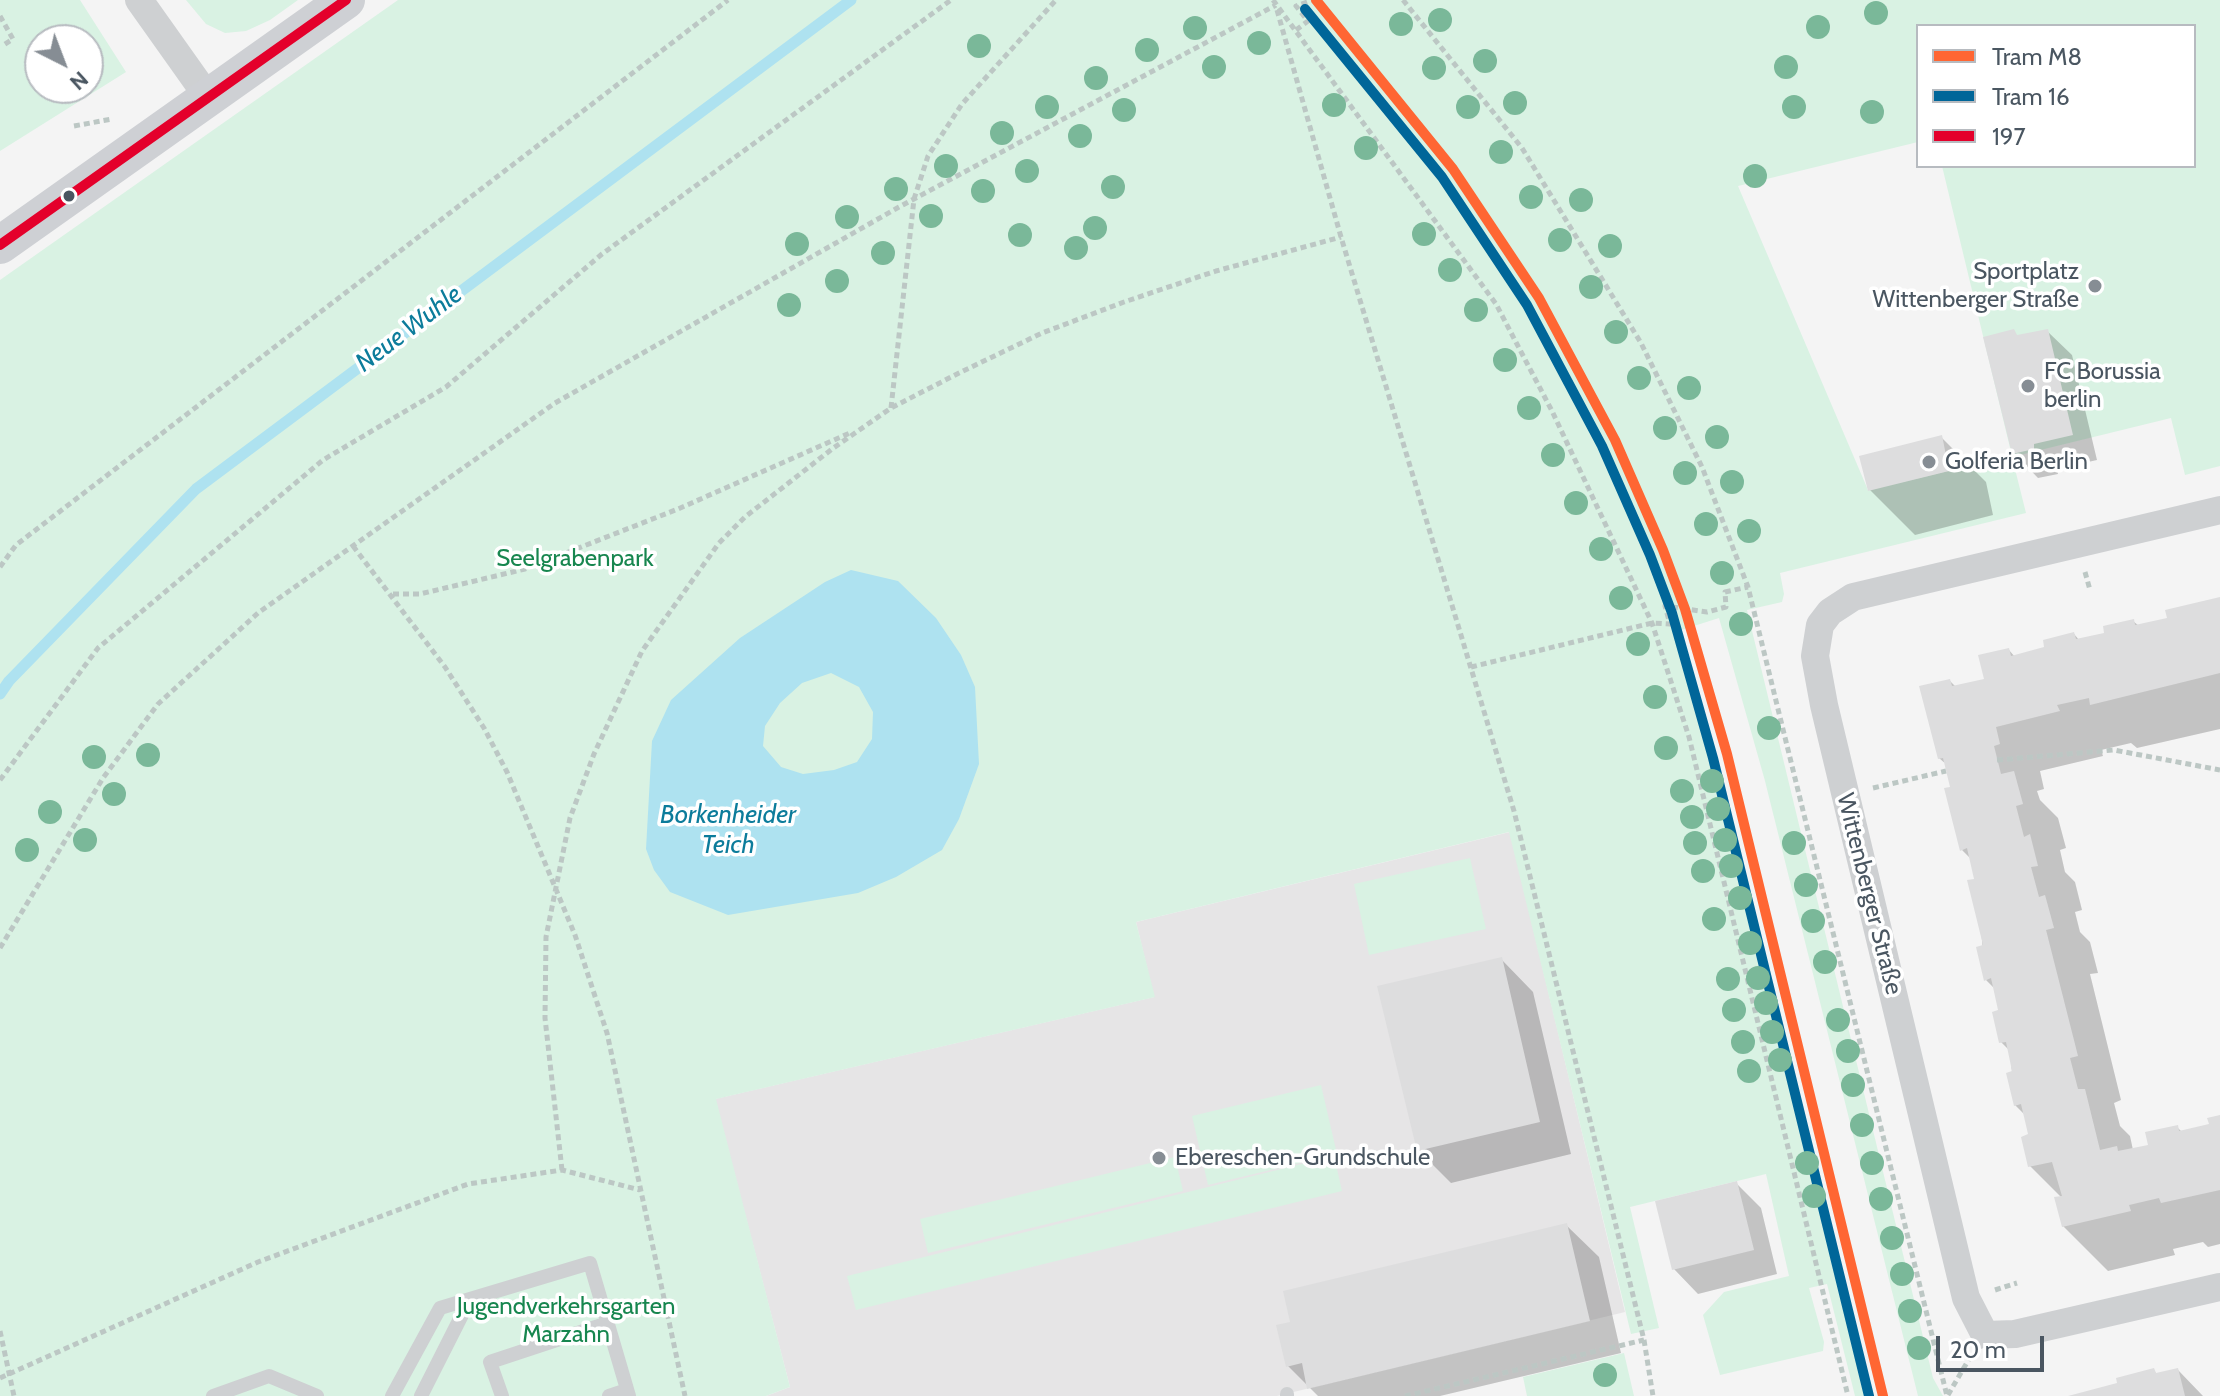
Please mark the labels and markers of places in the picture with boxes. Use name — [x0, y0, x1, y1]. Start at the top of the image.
unlabelled marker — [61, 188, 77, 204]
place label: Sportplatz Wittenberger Straße — [1873, 258, 2079, 314]
marker: Sportplatz Wittenberger Straße — [2086, 277, 2104, 295]
place label: FC Borussia berlin — [2044, 358, 2161, 414]
marker: FC Borussia berlin — [2019, 377, 2037, 395]
place label: Golferia Berlin — [1945, 448, 2088, 476]
marker: Golferia Berlin — [1920, 453, 1938, 471]
place label: Ebereschen-Grundschule — [1175, 1144, 1430, 1172]
marker: Ebereschen-Grundschule — [1150, 1149, 1168, 1167]

